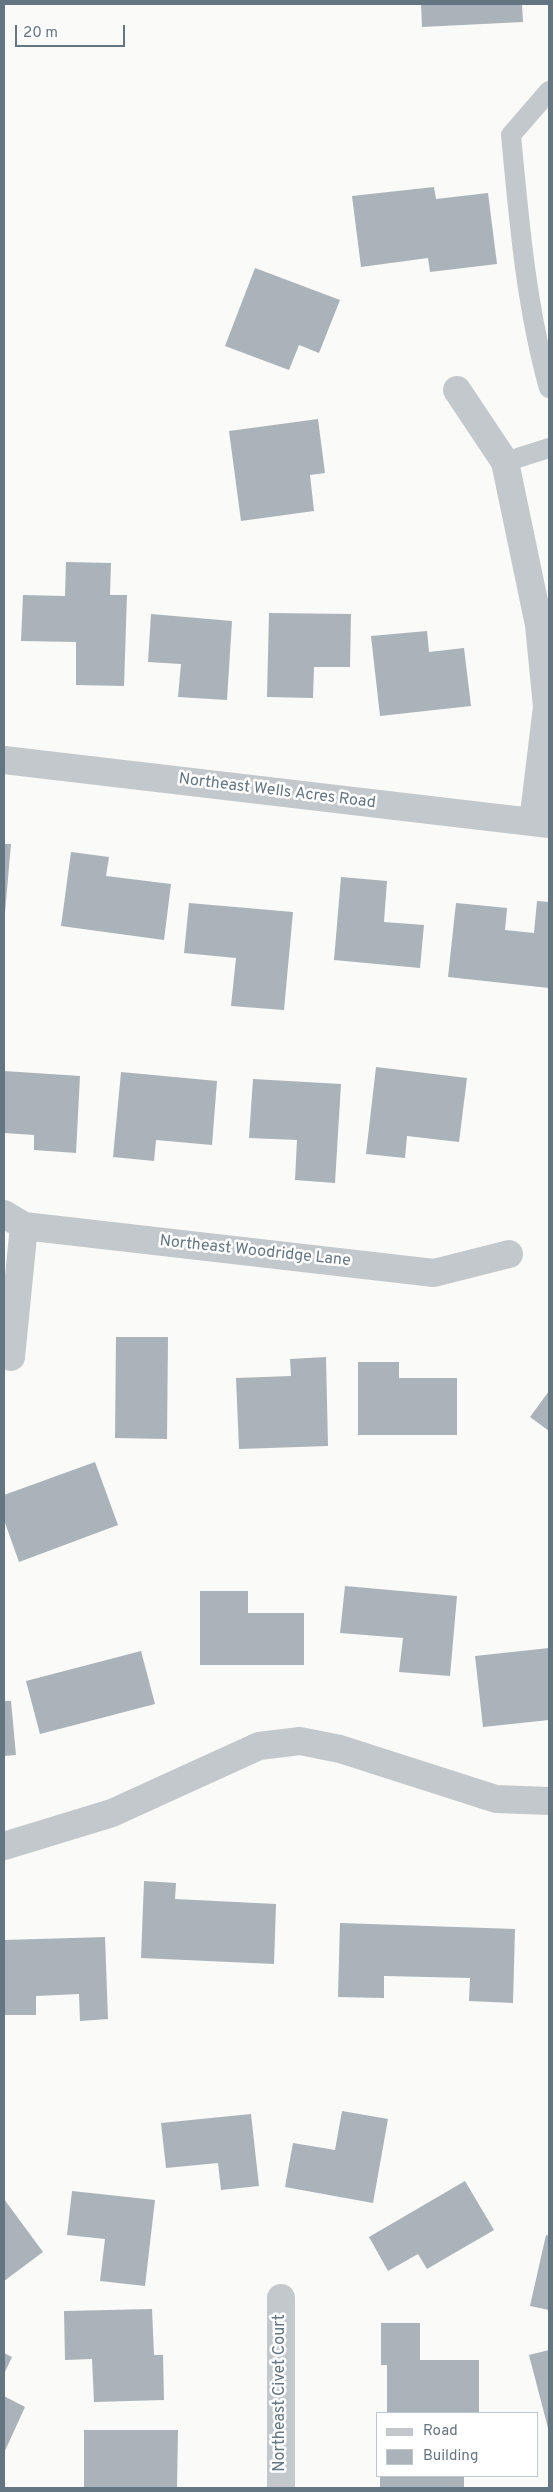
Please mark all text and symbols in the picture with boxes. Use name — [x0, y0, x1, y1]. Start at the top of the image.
scale bar — [18, 15, 128, 47]
text: 20 m — [23, 24, 58, 43]
street label: Northeast Wells Acres Road — [177, 770, 377, 814]
street label: Northeast Woodridge Lane — [158, 1232, 352, 1272]
street label: Northeast Civet Court — [271, 2314, 291, 2472]
legend — [376, 2412, 538, 2477]
text: Road — [423, 2422, 458, 2441]
text: Building — [423, 2447, 478, 2466]

